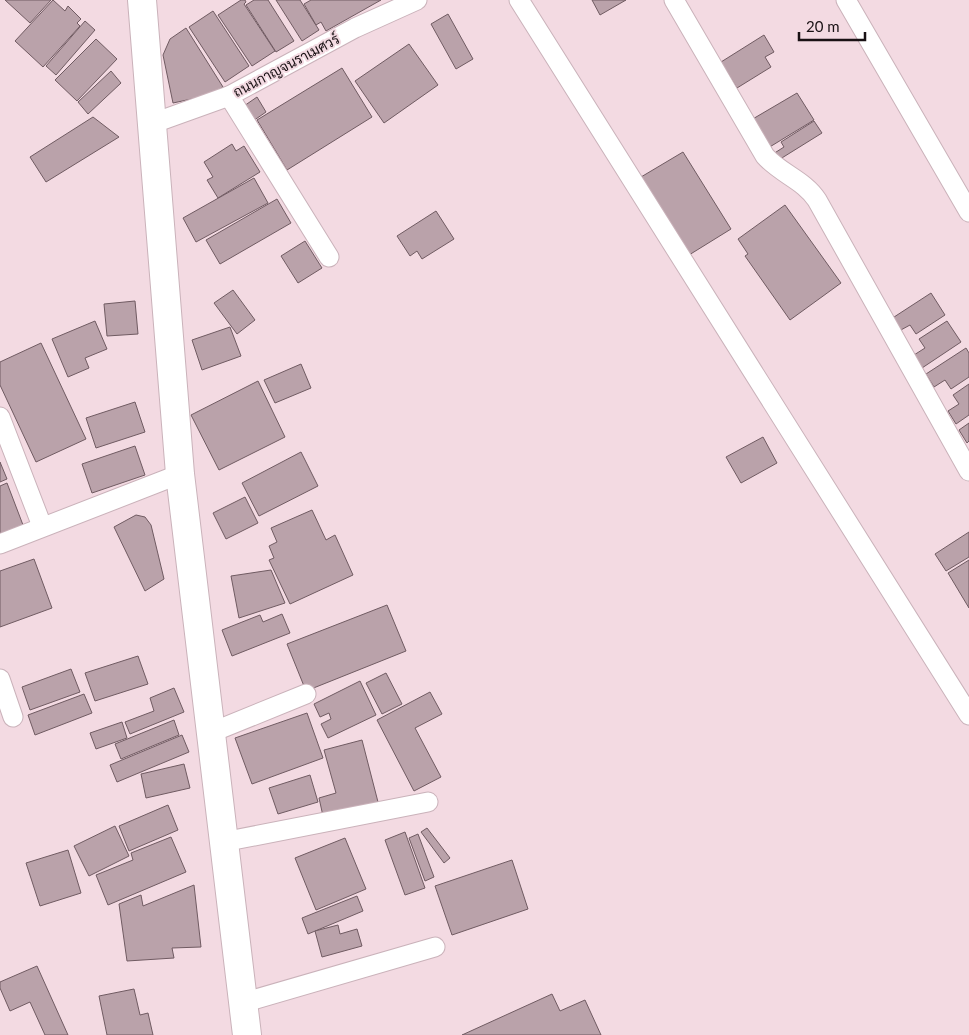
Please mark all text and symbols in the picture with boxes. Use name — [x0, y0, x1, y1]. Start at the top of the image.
scale bar — [799, 10, 865, 42]
text: 20 m — [806, 17, 840, 35]
street label: ถนนกาญจนราเมศวร์ — [230, 30, 343, 101]

